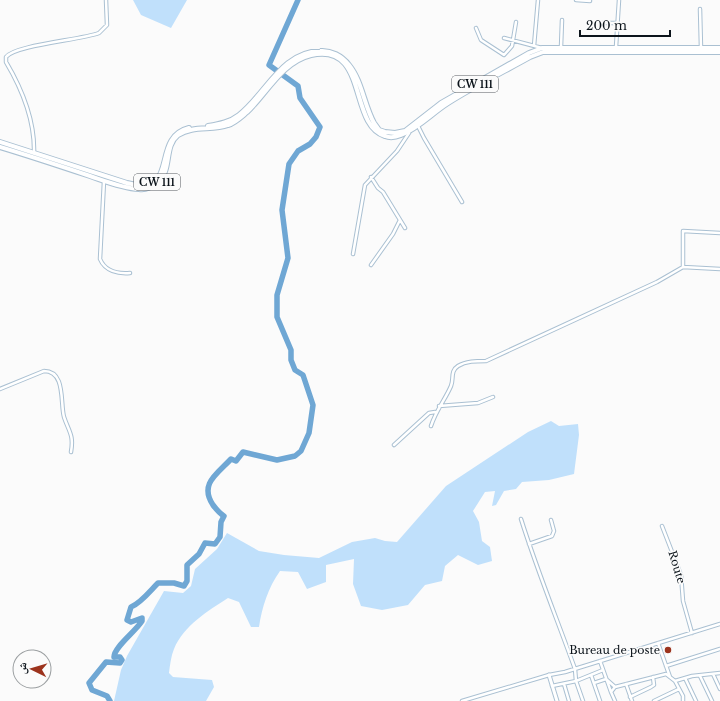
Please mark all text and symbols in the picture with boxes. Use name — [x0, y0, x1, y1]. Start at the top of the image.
scale bar — [580, 12, 670, 38]
text: 200 m — [586, 18, 627, 33]
road number: CW 111 — [452, 76, 498, 92]
road number: CW 111 — [134, 174, 180, 190]
street label: Route — [665, 549, 689, 585]
place label: Bureau de poste — [569, 643, 660, 657]
marker: Bureau de poste — [663, 645, 673, 655]
north arrow — [12, 649, 52, 689]
text: ش — [15, 661, 31, 675]

